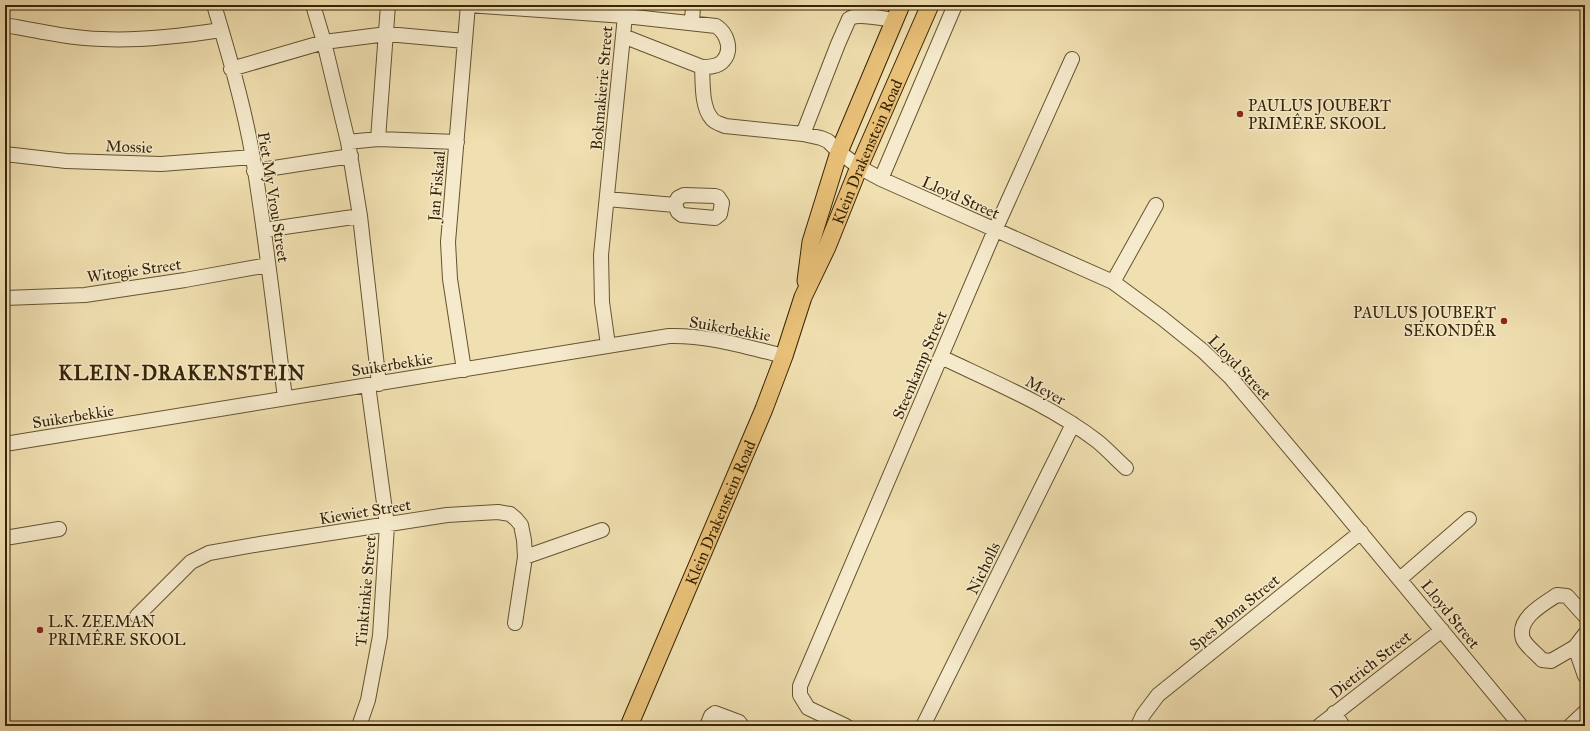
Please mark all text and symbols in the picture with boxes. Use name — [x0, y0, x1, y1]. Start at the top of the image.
street label: Bokmakierie Street — [587, 25, 616, 151]
street label: Klein Drakenstein Road — [828, 76, 906, 227]
place label: PAULUS JOUBERT PRIMÊRE SKOOL — [1248, 96, 1391, 133]
marker: PAULUS JOUBERT PRIMÊRE SKOOL — [1235, 109, 1245, 119]
street label: Piet My Vrou Street — [254, 130, 293, 264]
street label: Mossie — [105, 136, 153, 157]
street label: Jan Fiskaal — [424, 149, 450, 224]
street label: Lloyd Street — [919, 172, 1003, 223]
street label: Witogie Street — [86, 254, 183, 288]
place label: PAULUS JOUBERT SEKONDÊR — [1353, 303, 1497, 340]
street label: Steenkamp Street — [888, 308, 951, 422]
street label: Suikerbekkie — [688, 312, 772, 345]
marker: PAULUS JOUBERT SEKONDÊR — [1499, 316, 1509, 326]
street label: Lloyd Street — [1204, 331, 1275, 404]
street label: Suikerbekkie — [350, 349, 435, 380]
district label: KLEIN-DRAKENSTEIN — [58, 361, 306, 385]
street label: Meyer — [1022, 372, 1069, 409]
street label: Suikerbekkie — [31, 401, 116, 432]
street label: Klein Drakenstein Road — [681, 437, 760, 588]
street label: Kiewiet Street — [318, 495, 413, 528]
street label: Tinktinkie Street — [351, 534, 380, 648]
street label: Nicholls — [963, 539, 1004, 598]
street label: Spes Bona Street — [1185, 570, 1284, 655]
street label: Lloyd Street — [1417, 576, 1484, 653]
place label: L.K. ZEEMAN PRIMÊRE SKOOL — [48, 612, 186, 649]
marker: L.K. ZEEMAN PRIMÊRE SKOOL — [35, 625, 45, 635]
street label: Dietrich Street — [1326, 626, 1415, 702]

